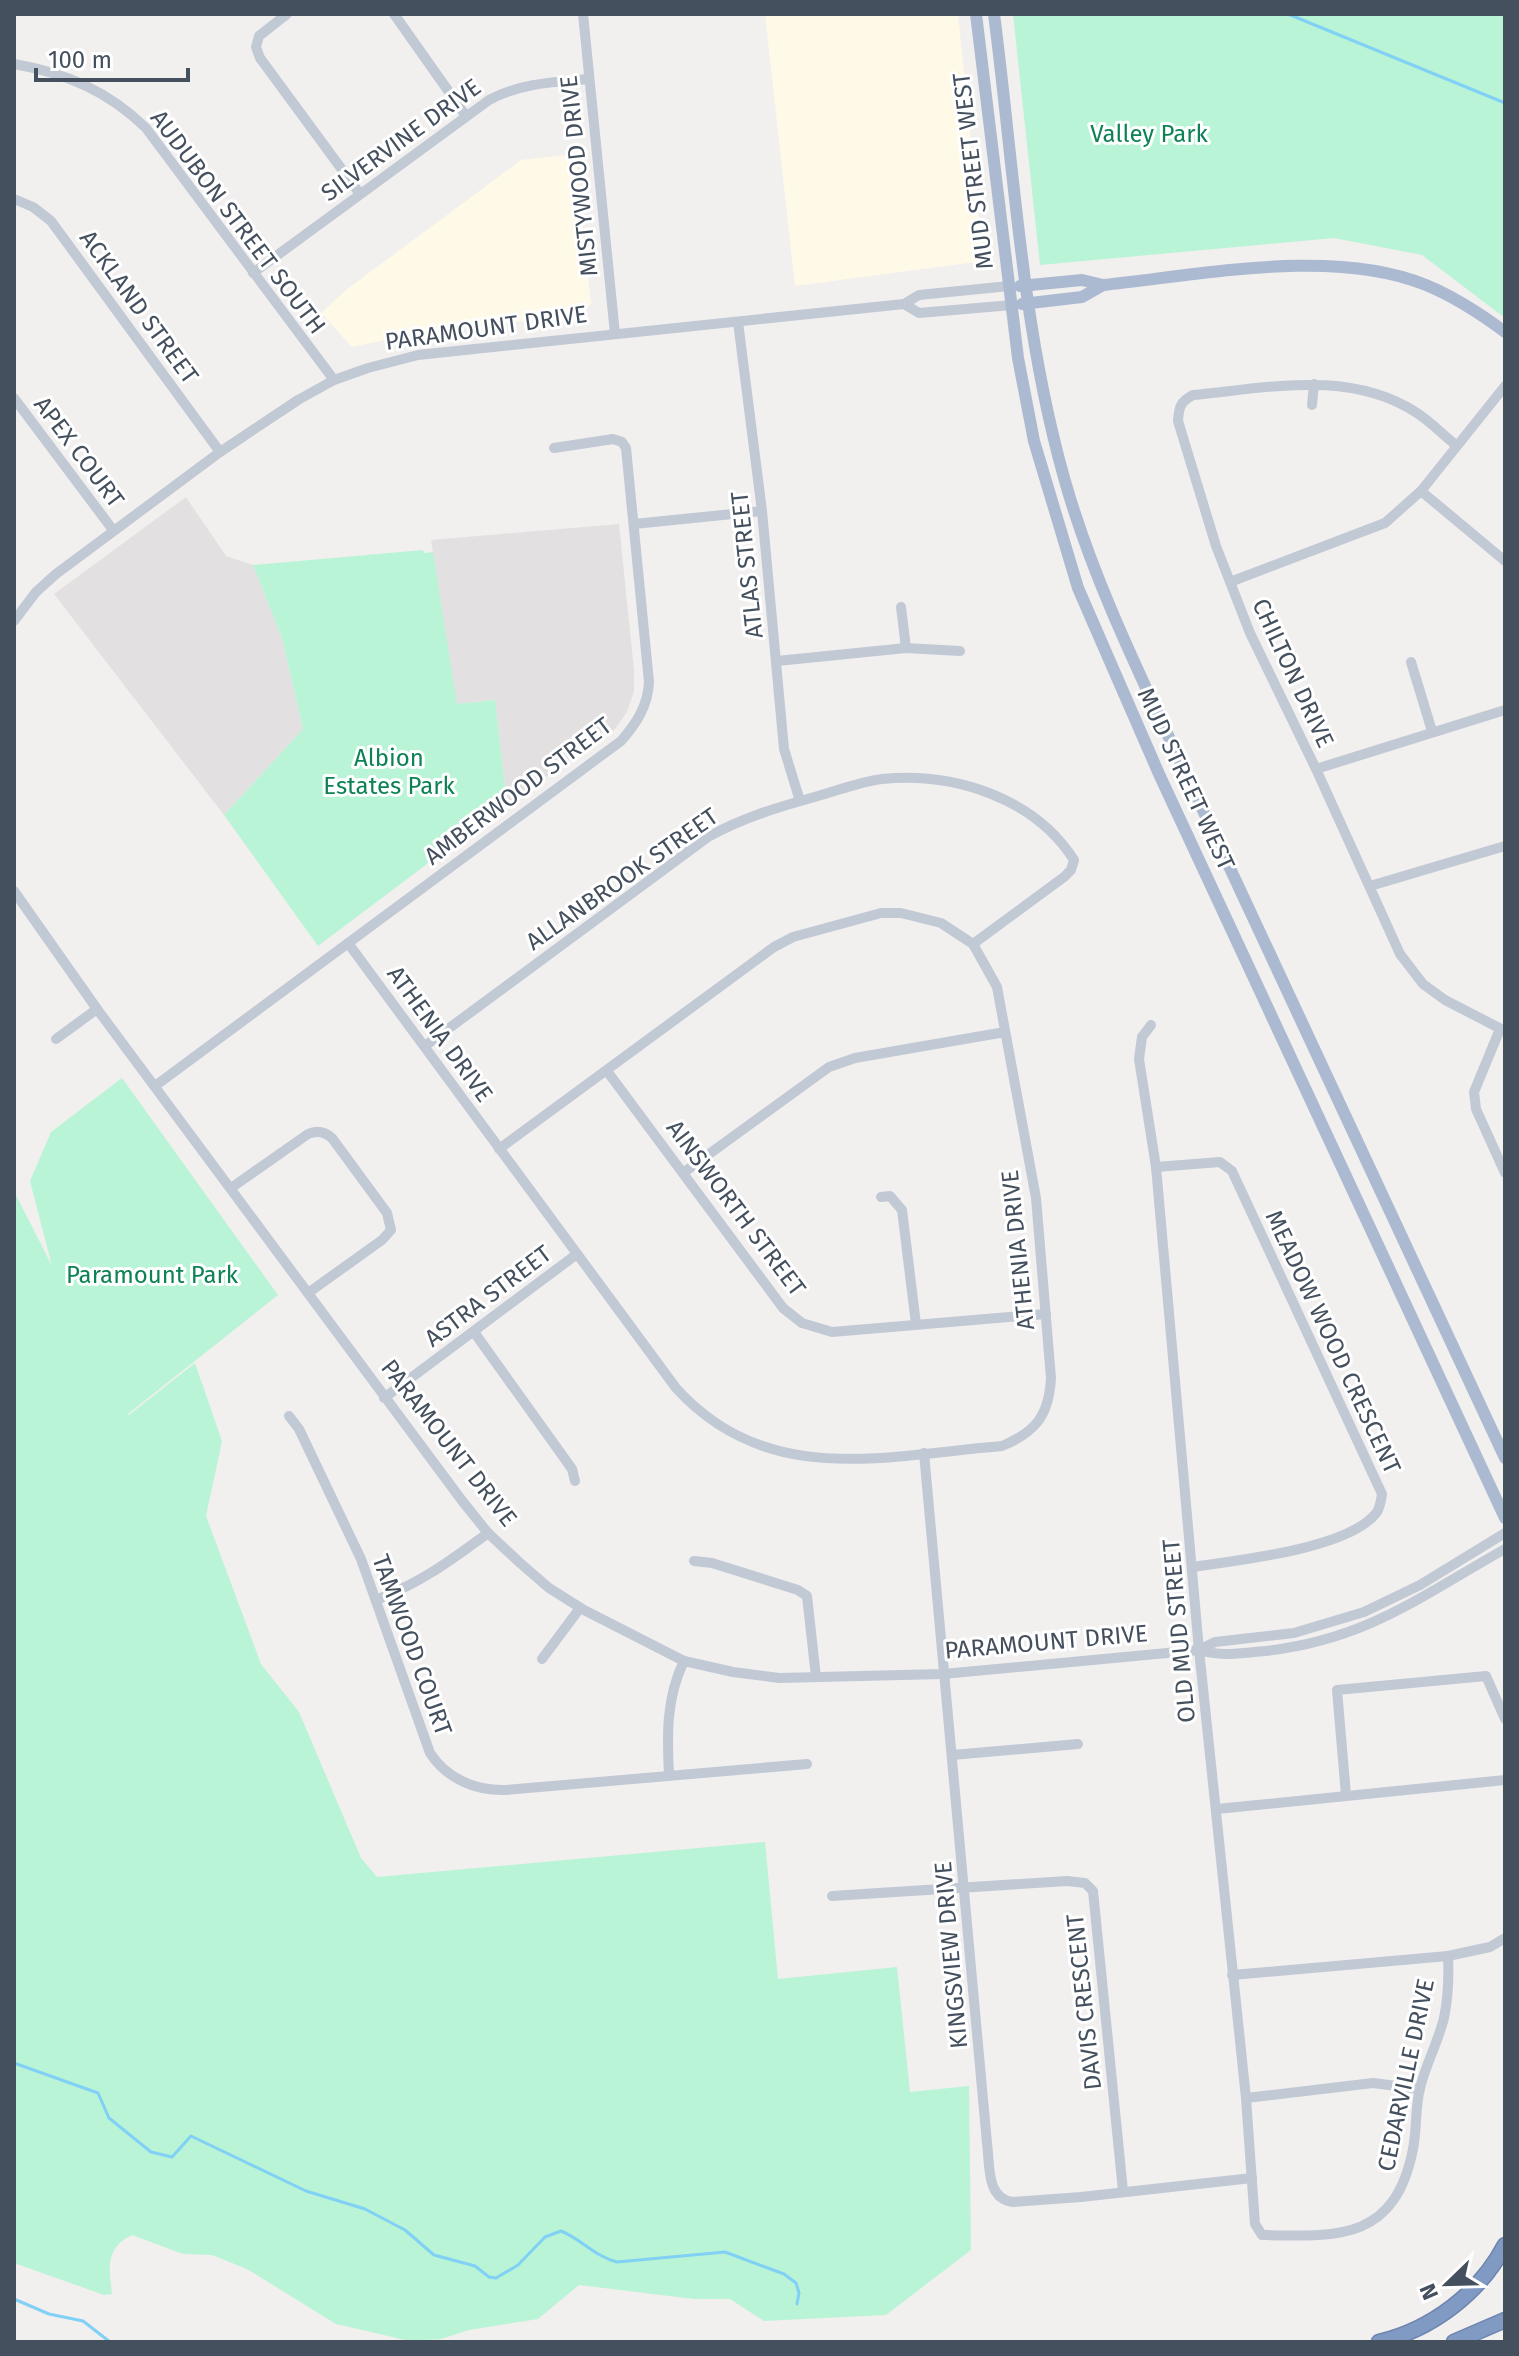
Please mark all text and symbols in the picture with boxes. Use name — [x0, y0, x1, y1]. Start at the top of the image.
scale bar — [36, 32, 188, 82]
text: 100 m — [48, 46, 112, 74]
street label: MUD STREET WEST — [947, 71, 999, 271]
street label: SILVERVINE DRIVE — [316, 73, 486, 207]
street label: MISTYWOOD DRIVE — [555, 74, 603, 278]
street label: AUDUBON STREET SOUTH — [145, 105, 331, 339]
park label: Valley Park — [1090, 120, 1208, 148]
street label: ACKLAND STREET — [74, 225, 204, 390]
street label: PARAMOUNT DRIVE — [383, 300, 589, 356]
street label: APEX COURT — [28, 391, 130, 514]
street label: ATLAS STREET — [725, 490, 769, 640]
street label: CHILTON DRIVE — [1246, 594, 1340, 752]
street label: MUD STREET WEST — [1132, 684, 1241, 875]
street label: AMBERWOOD STREET — [419, 711, 617, 870]
park label: Albion Estates Park — [323, 744, 456, 800]
street label: ALLANBROOK STREET — [521, 802, 724, 956]
street label: ATHENIA DRIVE — [381, 961, 499, 1107]
street label: AINSWORTH STREET — [661, 1114, 812, 1302]
street label: ATHENIA DRIVE — [996, 1169, 1040, 1331]
street label: MEADOW WOOD CRESCENT — [1260, 1206, 1407, 1479]
street label: ASTRA STREET — [419, 1239, 557, 1353]
park label: Paramount Park — [66, 1261, 239, 1289]
street label: PARAMOUNT DRIVE — [375, 1354, 523, 1532]
street label: OLD MUD STREET — [1157, 1537, 1201, 1724]
street label: TAMWOOD COURT — [366, 1551, 458, 1740]
street label: PARAMOUNT DRIVE — [943, 1619, 1149, 1665]
street label: KINGSVIEW DRIVE — [929, 1860, 973, 2050]
street label: DAVIS CRESCENT — [1061, 1912, 1107, 2092]
street label: CEDARVILLE DRIVE — [1372, 1976, 1440, 2174]
north arrow — [1407, 2244, 1487, 2324]
text: N — [1414, 2280, 1444, 2304]

